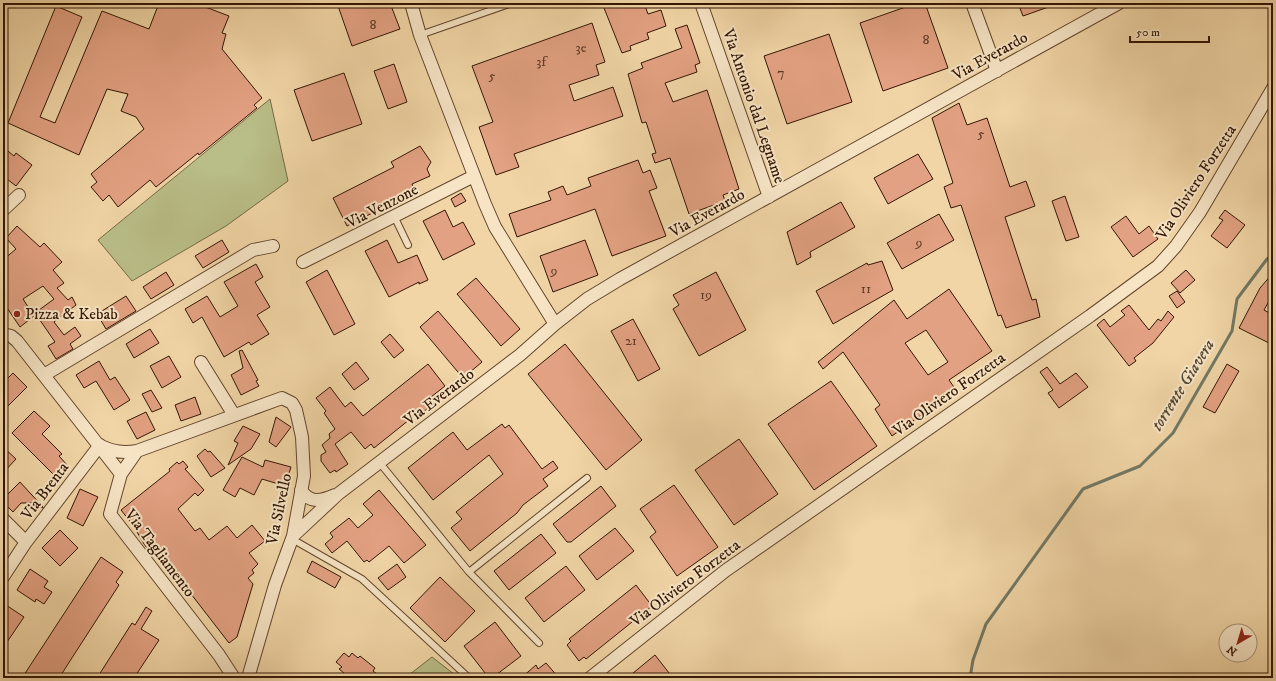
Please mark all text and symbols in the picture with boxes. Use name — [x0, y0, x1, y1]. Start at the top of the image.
house number: 8 — [369, 16, 377, 34]
scale bar — [1130, 18, 1209, 44]
street label: Via Antonio dal Legname — [718, 25, 790, 186]
text: 50 m — [1136, 25, 1160, 40]
street label: Via Everardo — [948, 27, 1032, 85]
house number: 8 — [922, 31, 930, 49]
house number: 3e — [575, 39, 587, 57]
house number: 3f — [536, 53, 548, 71]
house number: 7 — [777, 64, 785, 82]
house number: 5 — [489, 67, 496, 85]
street label: Via Oliviero Forzetta — [1151, 121, 1241, 244]
house number: 5 — [978, 125, 985, 143]
street label: Via Venzone — [342, 179, 422, 233]
street label: Via Everardo — [665, 184, 749, 242]
house number: 9 — [915, 234, 923, 252]
house number: 9 — [550, 262, 558, 280]
house number: 11 — [861, 280, 871, 298]
house number: 19 — [700, 286, 712, 304]
place label: Pizza & Kebab — [25, 304, 118, 324]
marker: Pizza & Kebab — [12, 309, 22, 319]
house number: 21 — [625, 332, 637, 350]
water label: torrente Giavera — [1146, 335, 1220, 435]
street label: Via Oliviero Forzetta — [888, 348, 1009, 441]
street label: Via Everardo — [399, 364, 478, 431]
street label: Via Brenta — [16, 458, 73, 525]
street label: Via Silvello — [261, 471, 296, 548]
street label: Via Tagliamento — [120, 504, 200, 601]
street label: Via Oliviero Forzetta — [625, 535, 744, 632]
north arrow — [1218, 623, 1258, 663]
text: N — [1225, 642, 1240, 658]

